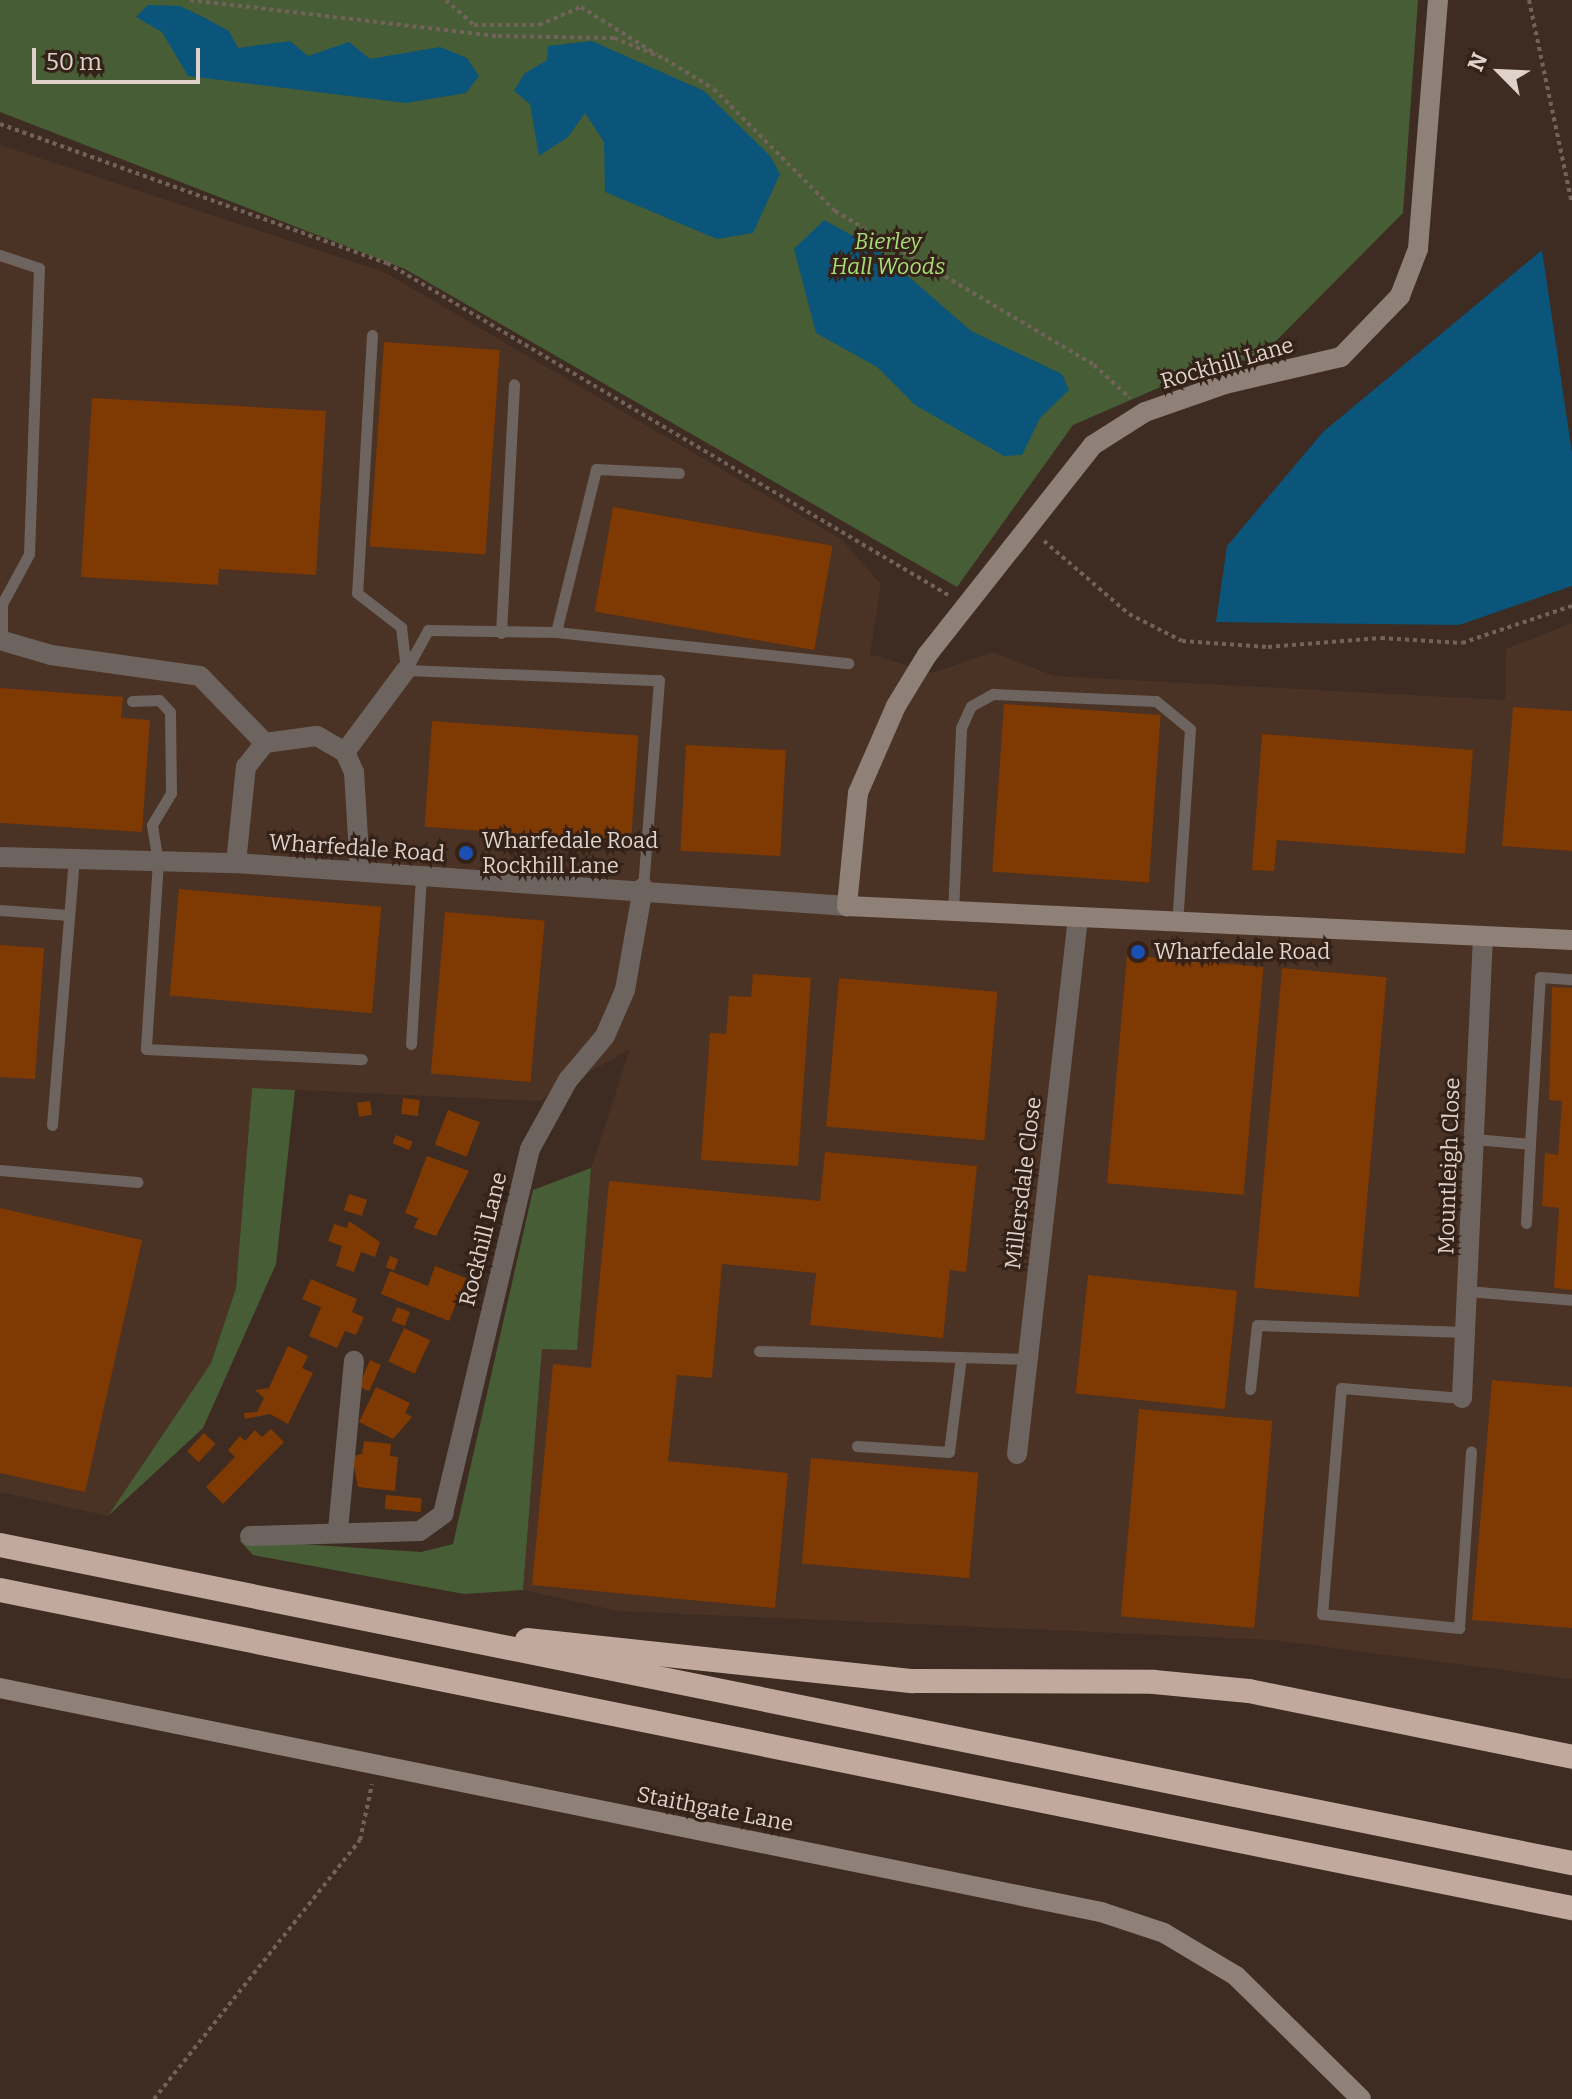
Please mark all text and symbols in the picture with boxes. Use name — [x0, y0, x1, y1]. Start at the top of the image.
scale bar — [36, 32, 204, 82]
north arrow — [1460, 32, 1540, 112]
text: 50 m — [46, 48, 102, 76]
text: N — [1462, 49, 1493, 75]
park label: Bierley Hall Woods — [831, 228, 945, 280]
street label: Rockhill Lane — [1158, 331, 1296, 395]
place label: Wharfedale Road Rockhill Lane — [482, 827, 658, 878]
street label: Wharfedale Road — [268, 829, 446, 867]
marker: Wharfedale Road Rockhill Lane — [457, 844, 475, 862]
place label: Wharfedale Road — [1154, 939, 1330, 965]
marker: Wharfedale Road — [1129, 943, 1147, 961]
street label: Mountleigh Close — [1433, 1077, 1465, 1255]
street label: Millersdale Close — [999, 1095, 1047, 1271]
street label: Rockhill Lane — [454, 1169, 512, 1309]
street label: Staithgate Lane — [635, 1781, 795, 1837]

